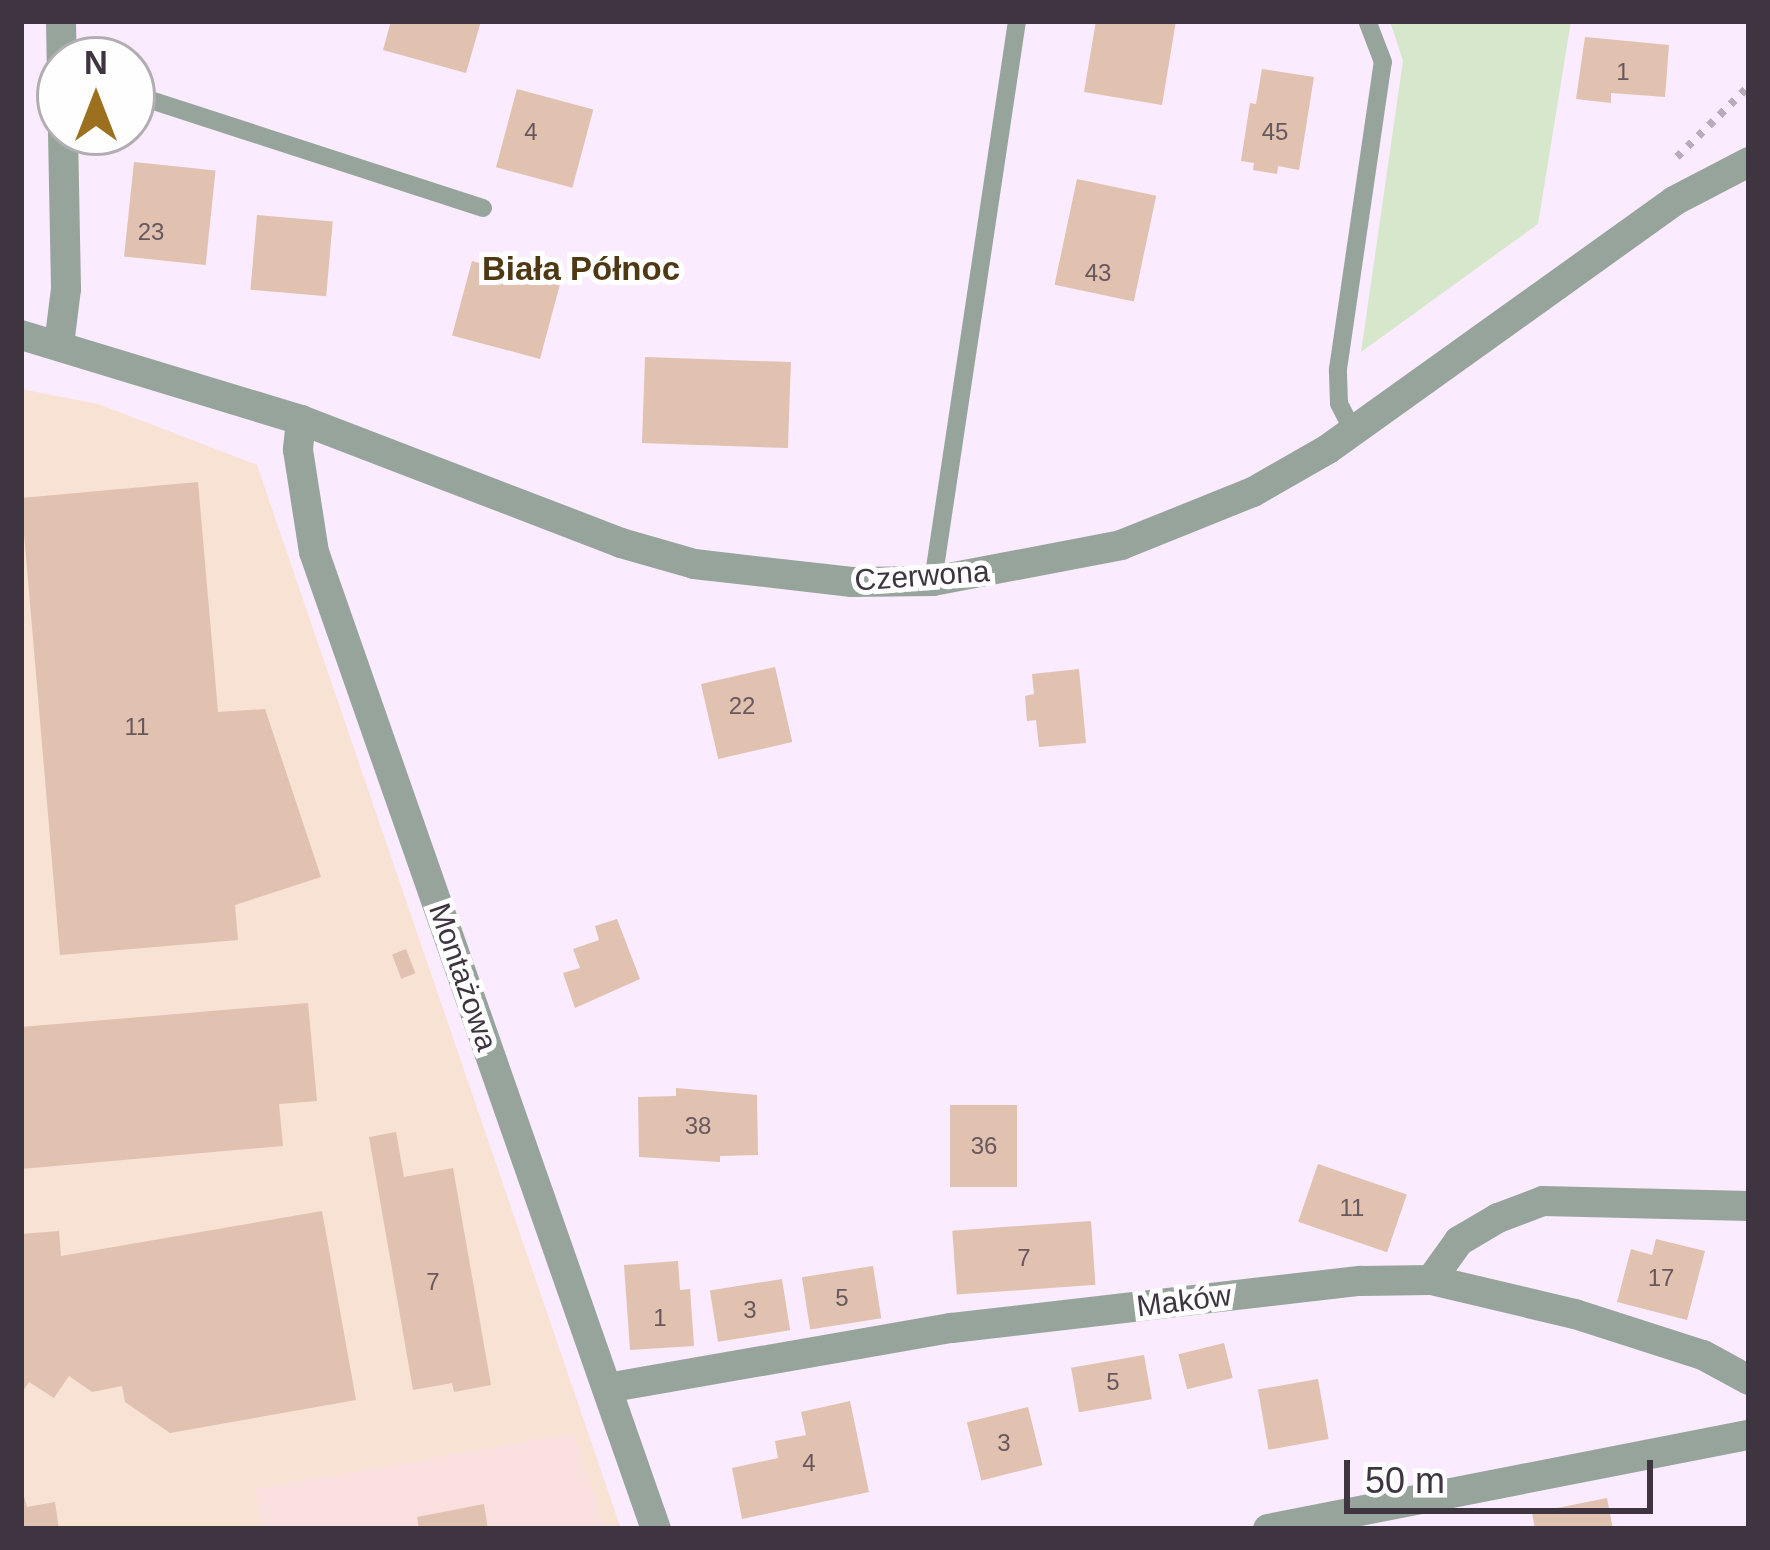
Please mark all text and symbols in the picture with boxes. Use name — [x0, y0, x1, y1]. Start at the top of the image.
north arrow — [36, 36, 156, 156]
text: N — [84, 44, 108, 81]
house number: 1 — [1616, 58, 1630, 86]
house number: 4 — [524, 118, 538, 146]
house number: 45 — [1262, 118, 1288, 146]
house number: 23 — [138, 218, 164, 246]
district label: Biała Północ — [482, 249, 680, 289]
house number: 43 — [1085, 259, 1111, 287]
street label: Czerwona — [853, 553, 991, 599]
house number: 22 — [729, 692, 755, 720]
house number: 11 — [125, 713, 149, 741]
street label: Montażowa — [421, 899, 505, 1055]
house number: 38 — [685, 1112, 711, 1140]
house number: 36 — [971, 1132, 997, 1160]
house number: 11 — [1340, 1194, 1364, 1222]
house number: 7 — [1017, 1244, 1031, 1272]
house number: 17 — [1648, 1264, 1674, 1292]
house number: 7 — [426, 1268, 440, 1296]
street label: Maków — [1135, 1277, 1233, 1325]
house number: 5 — [835, 1284, 849, 1312]
house number: 3 — [743, 1296, 757, 1324]
house number: 1 — [653, 1304, 667, 1332]
house number: 5 — [1106, 1368, 1120, 1396]
house number: 3 — [997, 1429, 1011, 1457]
scale bar — [1350, 1436, 1659, 1510]
house number: 4 — [802, 1449, 816, 1477]
text: 50 m — [1365, 1460, 1445, 1501]

